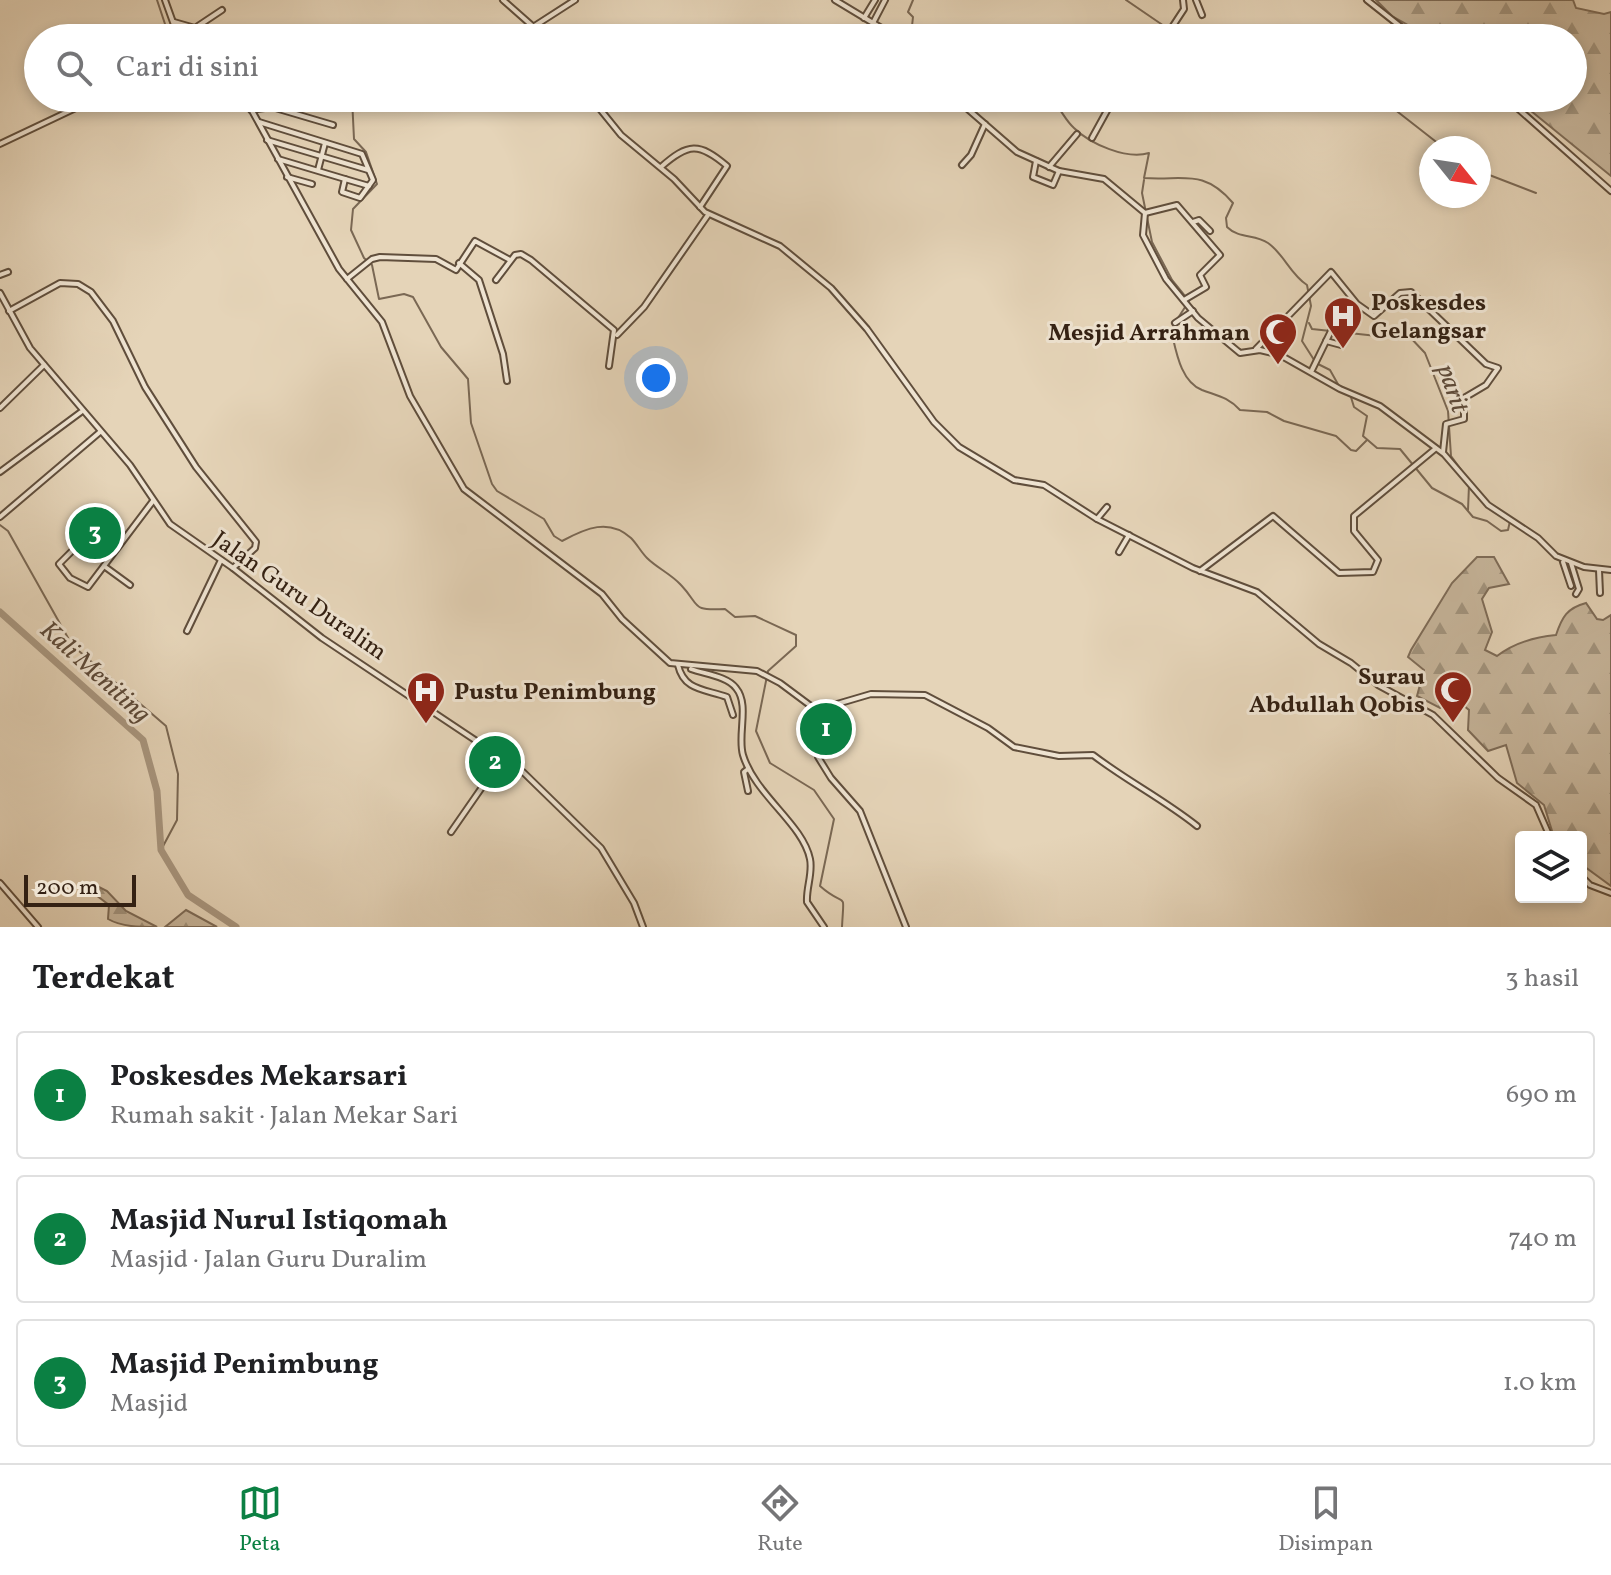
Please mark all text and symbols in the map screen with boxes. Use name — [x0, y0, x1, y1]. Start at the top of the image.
search box — [24, 24, 1587, 112]
icon: search — [52, 46, 96, 90]
text: Cari di sini — [116, 47, 259, 89]
north arrow — [1419, 136, 1491, 208]
place label: Poskesdes Gelangsar — [1371, 287, 1486, 349]
hospital icon: Poskesdes Gelangsar — [1322, 295, 1364, 350]
mosque icon: Mesjid Arrahman — [1257, 311, 1299, 366]
place label: Mesjid Arrahman — [1048, 317, 1250, 351]
your location — [636, 358, 676, 398]
water label: parit — [1427, 360, 1477, 418]
pin: 3 — [69, 503, 121, 563]
street label: Jalan Guru Duralim — [205, 524, 393, 670]
water label: Kali Meniting — [31, 613, 158, 732]
place label: Surau Abdullah Qobis — [1249, 661, 1425, 723]
mosque icon: Surau Abdullah Qobis — [1432, 669, 1474, 724]
hospital icon: Pustu Penimbung — [405, 670, 447, 725]
place label: Pustu Penimbung — [454, 676, 656, 710]
pin: 1 — [800, 699, 852, 759]
pin: 2 — [469, 732, 521, 792]
map controls — [1515, 831, 1587, 903]
button: layers — [1515, 831, 1587, 903]
scale bar — [24, 871, 136, 907]
text: 200 m — [36, 873, 98, 904]
text: Terdekat — [32, 956, 175, 1003]
text: 3 hasil — [1505, 961, 1579, 997]
text: Poskesdes Mekarsari — [110, 1056, 408, 1098]
text: 1 — [55, 1077, 65, 1113]
text: 690 m — [1506, 1077, 1577, 1113]
text: Rumah sakit · Jalan Mekar Sari — [110, 1098, 458, 1134]
text: Masjid Nurul Istiqomah — [110, 1200, 448, 1242]
text: 2 — [53, 1221, 67, 1257]
text: 740 m — [1508, 1221, 1577, 1257]
text: Masjid · Jalan Guru Duralim — [110, 1242, 427, 1278]
text: Masjid Penimbung — [110, 1344, 379, 1386]
text: 3 — [53, 1365, 67, 1401]
text: 1.0 km — [1503, 1365, 1577, 1401]
text: Masjid — [110, 1386, 188, 1422]
tab: Peta — [238, 1481, 282, 1560]
tab: Rute — [757, 1481, 803, 1560]
tab: Disimpan — [1278, 1481, 1373, 1560]

